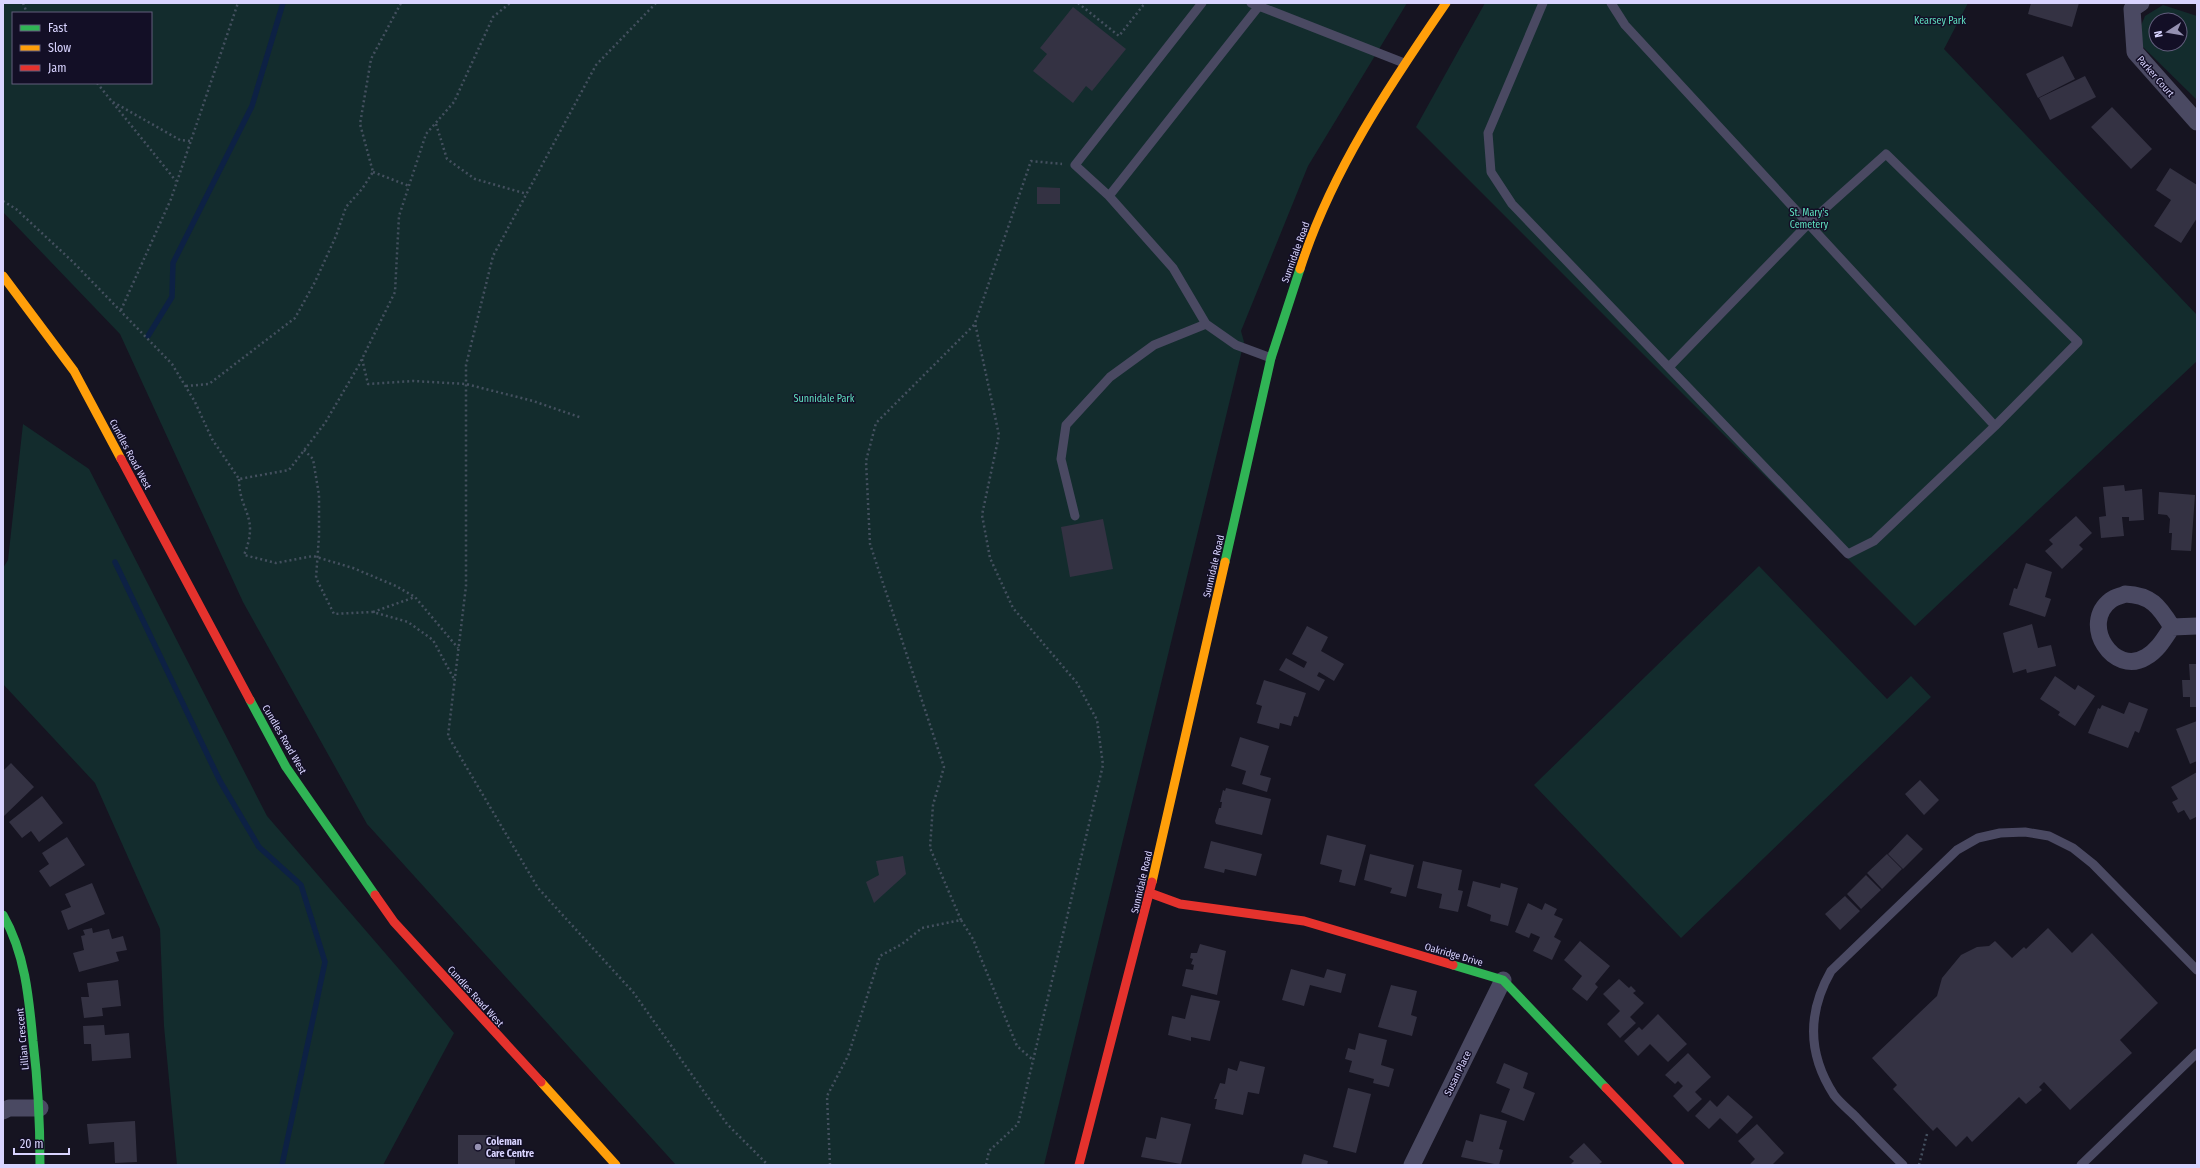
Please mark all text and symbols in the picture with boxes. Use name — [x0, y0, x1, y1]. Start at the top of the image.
legend — [12, 12, 152, 84]
north arrow — [2148, 12, 2188, 52]
park label: Kearsey Park — [1914, 15, 1966, 27]
text: Fast — [48, 21, 67, 35]
text: N — [2152, 29, 2166, 39]
text: Slow — [48, 41, 71, 55]
street label: Parker Court — [2134, 54, 2177, 100]
text: Jam — [48, 61, 66, 75]
park label: St. Mary's Cemetery — [1790, 207, 1829, 231]
street label: Sunnidale Road — [1279, 220, 1313, 284]
park label: Sunnidale Park — [793, 393, 855, 405]
street label: Cundles Road West — [107, 417, 154, 492]
street label: Sunnidale Road — [1201, 534, 1227, 599]
street label: Cundles Road West — [259, 703, 309, 777]
street label: Sunnidale Road — [1129, 850, 1155, 915]
street label: Oakridge Drive — [1423, 941, 1484, 969]
street label: Cundles Road West — [445, 964, 506, 1030]
street label: Lillian Crescent — [14, 1007, 32, 1070]
street label: Susan Place — [1442, 1049, 1474, 1098]
scale bar — [14, 1130, 69, 1156]
place label: Coleman Care Centre — [486, 1136, 534, 1160]
text: 20 m — [20, 1137, 44, 1151]
marker: Coleman Care Centre — [473, 1142, 483, 1152]

